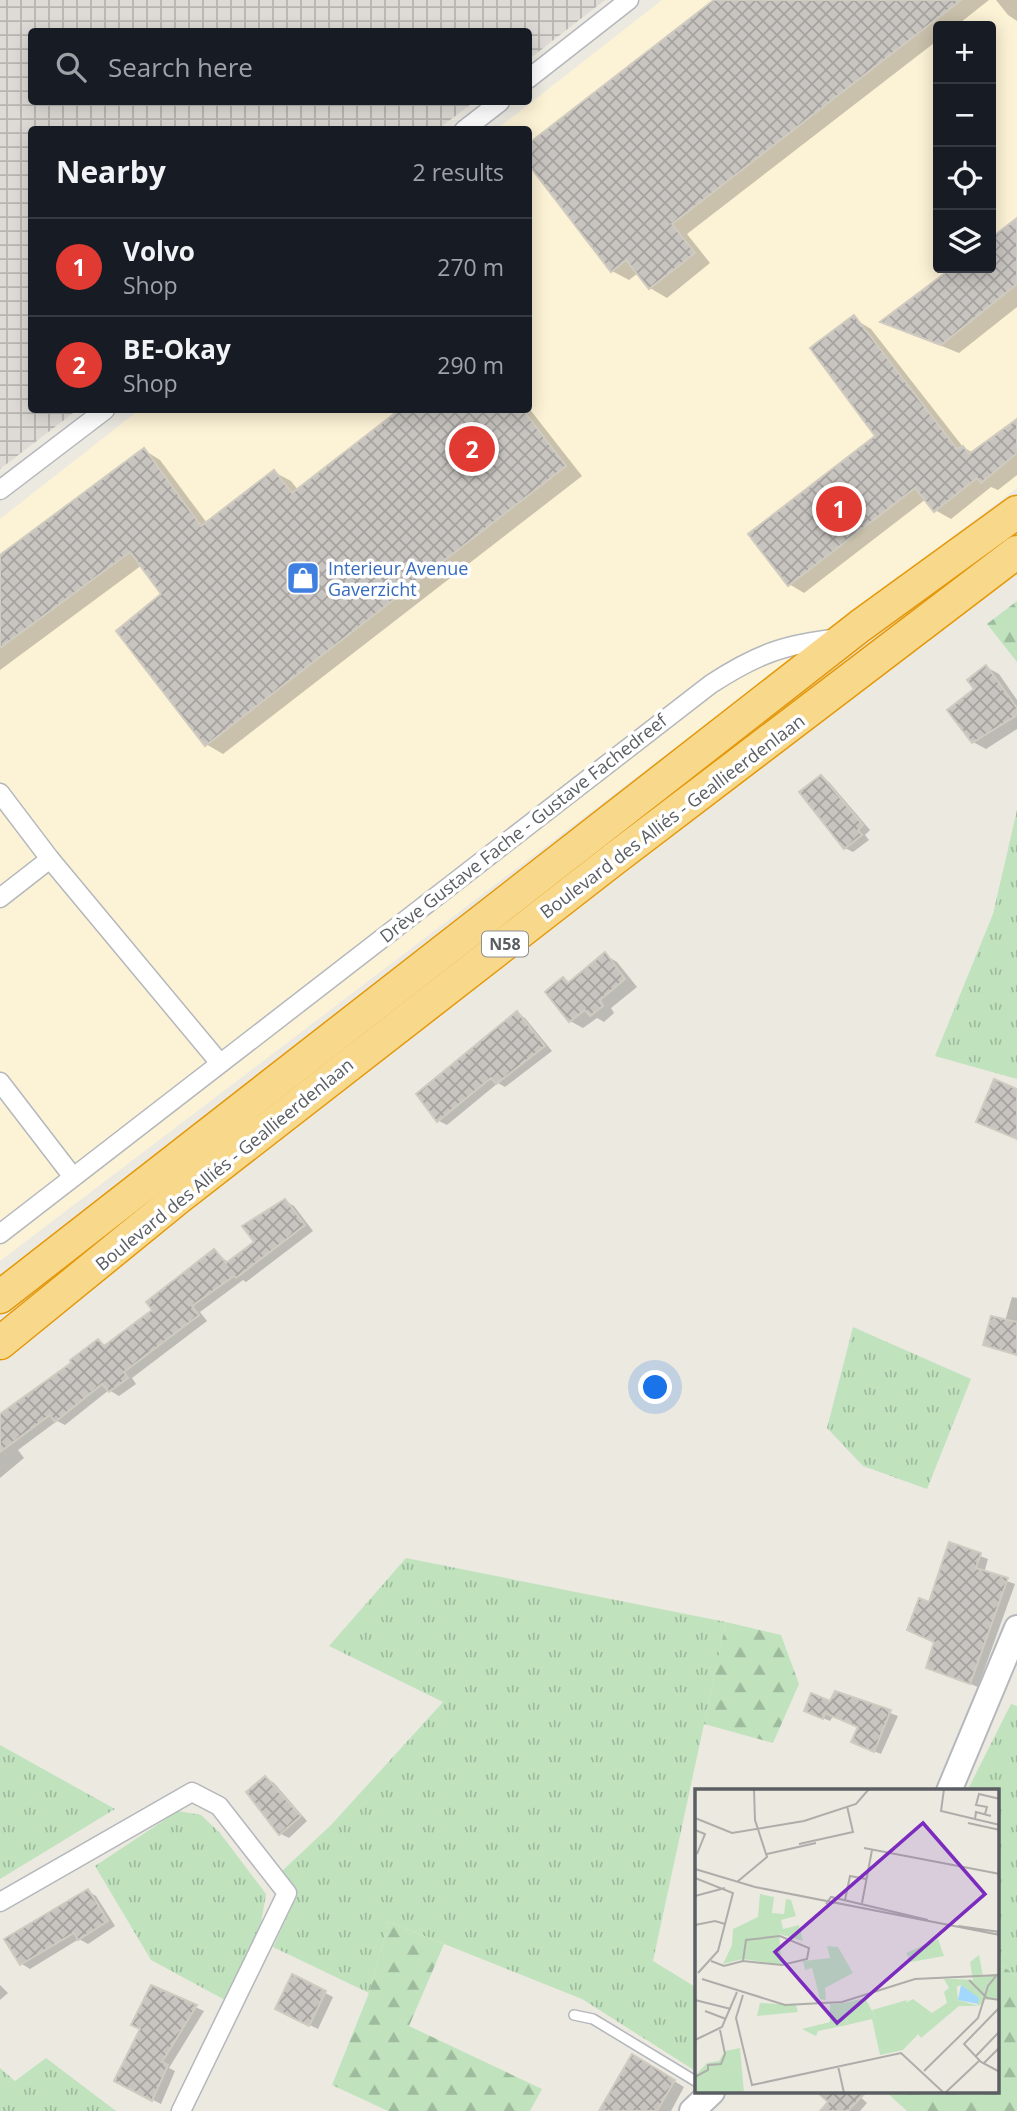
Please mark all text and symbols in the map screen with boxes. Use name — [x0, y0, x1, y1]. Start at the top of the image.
map controls — [933, 21, 996, 273]
button: + — [933, 21, 996, 84]
search box — [28, 28, 532, 105]
icon: search — [52, 48, 90, 86]
text: Search here — [108, 49, 253, 85]
button: − — [933, 84, 996, 147]
button: locate — [933, 147, 996, 210]
text: Nearby — [56, 151, 166, 192]
text: 2 results — [413, 156, 504, 188]
button: layers — [933, 210, 996, 273]
text: Volvo — [123, 233, 195, 269]
text: 1 — [72, 251, 86, 283]
text: 270 m — [437, 251, 504, 283]
text: Shop — [123, 269, 178, 301]
text: BE-Okay — [123, 331, 231, 367]
text: 2 — [72, 349, 86, 381]
text: 290 m — [437, 349, 504, 381]
text: Shop — [123, 367, 178, 399]
pin: 2 — [449, 423, 495, 475]
pin: 1 — [816, 483, 862, 535]
place label: Interieur Avenue Gaverzicht — [328, 556, 468, 601]
shop icon: Interieur Avenue Gaverzicht — [284, 559, 322, 597]
street label: Drève Gustave Fache - Gustave Fachedreef — [375, 708, 672, 948]
street label: Boulevard des Alliés - Geallieerdenlaan — [535, 708, 809, 924]
road number: N58 — [482, 932, 528, 956]
street label: Boulevard des Alliés - Geallieerdenlaan — [90, 1052, 358, 1276]
your location — [638, 1370, 672, 1404]
inset map — [695, 1789, 1000, 2094]

